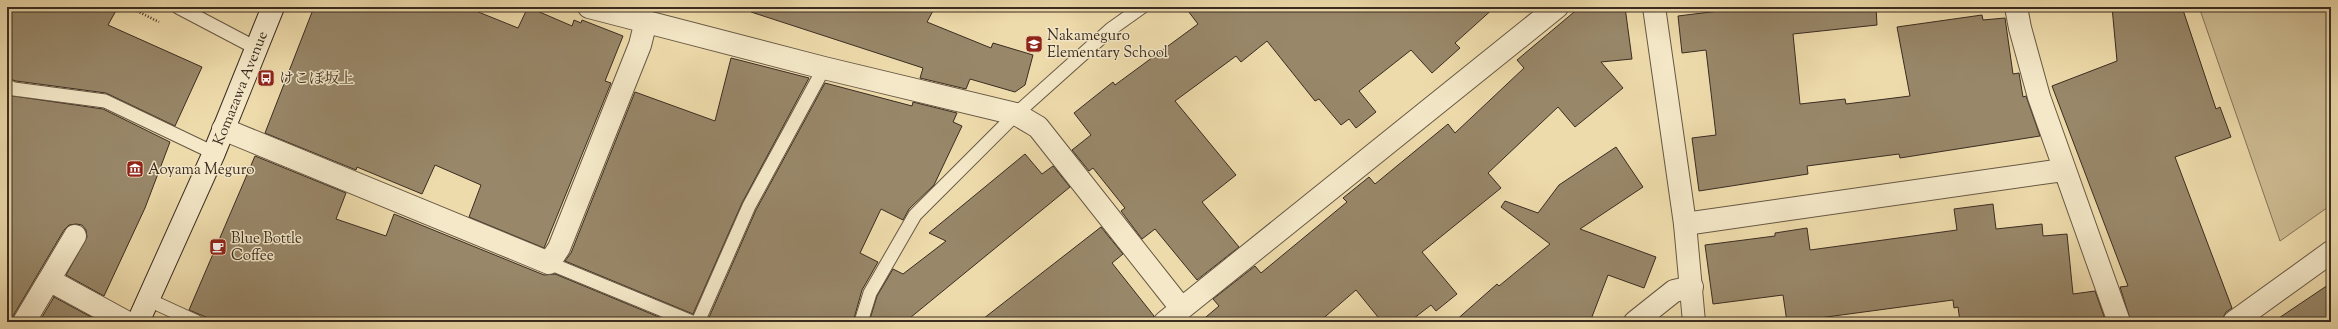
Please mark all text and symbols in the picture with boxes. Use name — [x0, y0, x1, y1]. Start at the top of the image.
place label: Nakameguro Elementary School — [1047, 26, 1168, 64]
street label: Komazawa Avenue — [209, 28, 274, 149]
school or university icon: Nakameguro Elementary School — [1024, 34, 1044, 54]
bus stop icon: けこぼ坂上 — [256, 68, 276, 88]
place label: けこぼ坂上 — [279, 69, 354, 90]
museum icon: Aoyama Meguro — [125, 159, 145, 179]
place label: Aoyama Meguro — [148, 160, 254, 181]
place label: Blue Bottle Coffee — [231, 229, 302, 267]
cafe icon: Blue Bottle Coffee — [208, 237, 228, 257]

